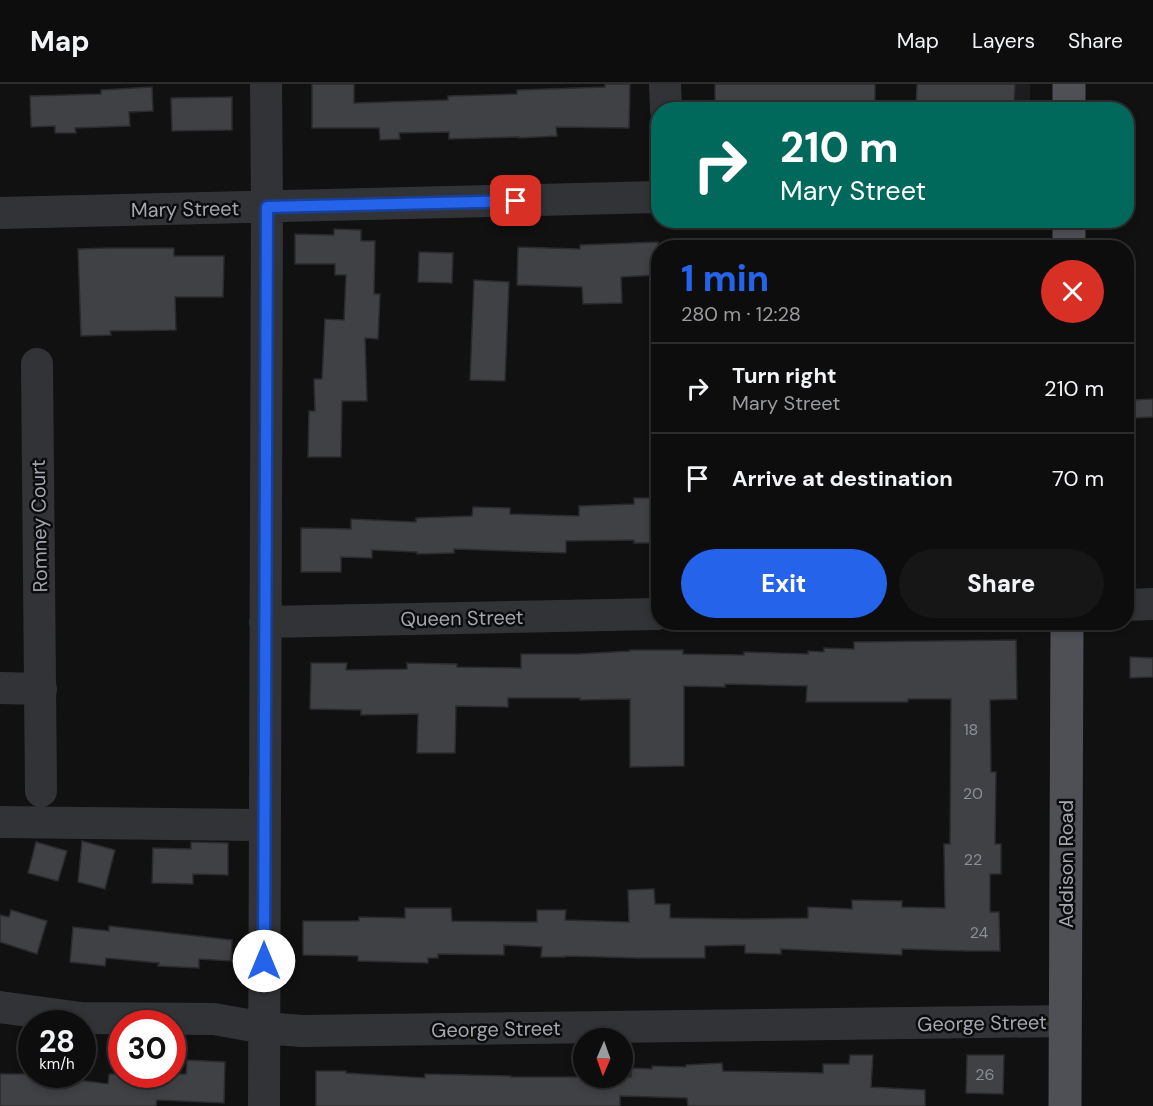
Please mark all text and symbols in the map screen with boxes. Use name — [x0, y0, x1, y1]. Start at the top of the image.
text: Map — [30, 23, 90, 60]
text: Map — [897, 27, 939, 55]
text: Layers — [972, 27, 1035, 55]
text: Share — [1068, 27, 1123, 55]
text: 210 m — [780, 120, 898, 175]
icon: right — [681, 126, 759, 204]
text: Mary Street — [780, 173, 926, 208]
pin — [490, 175, 541, 226]
icon: arrive — [499, 184, 532, 217]
street label: Mary Street — [131, 195, 239, 223]
text: 1 min — [681, 255, 769, 302]
button: close — [1041, 260, 1104, 323]
text: 280 m · 12:28 — [681, 301, 801, 327]
text: Turn right — [732, 361, 837, 390]
icon: right — [681, 372, 714, 405]
text: 210 m — [1044, 374, 1104, 403]
text: Mary Street — [732, 390, 840, 416]
street label: Romney Court — [25, 459, 53, 593]
icon: arrive — [681, 462, 714, 495]
text: Arrive at destination — [732, 464, 953, 493]
text: 70 m — [1052, 464, 1104, 493]
button: Exit — [681, 549, 887, 618]
button: Share — [899, 549, 1104, 618]
street label: Queen Street — [400, 604, 524, 632]
house number: 18 — [964, 719, 978, 740]
house number: 20 — [963, 783, 983, 804]
street label: Addison Road — [1053, 800, 1079, 928]
house number: 22 — [964, 849, 982, 870]
house number: 24 — [970, 922, 989, 943]
position arrow — [232, 929, 296, 993]
street label: George Street — [917, 1009, 1047, 1037]
speed limit sign: 30 — [108, 1010, 186, 1088]
street label: George Street — [431, 1015, 561, 1043]
text: 28 — [39, 1022, 75, 1061]
north arrow — [573, 1028, 633, 1088]
map controls — [573, 1028, 633, 1088]
text: km/h — [39, 1054, 75, 1074]
house number: 26 — [975, 1064, 995, 1085]

